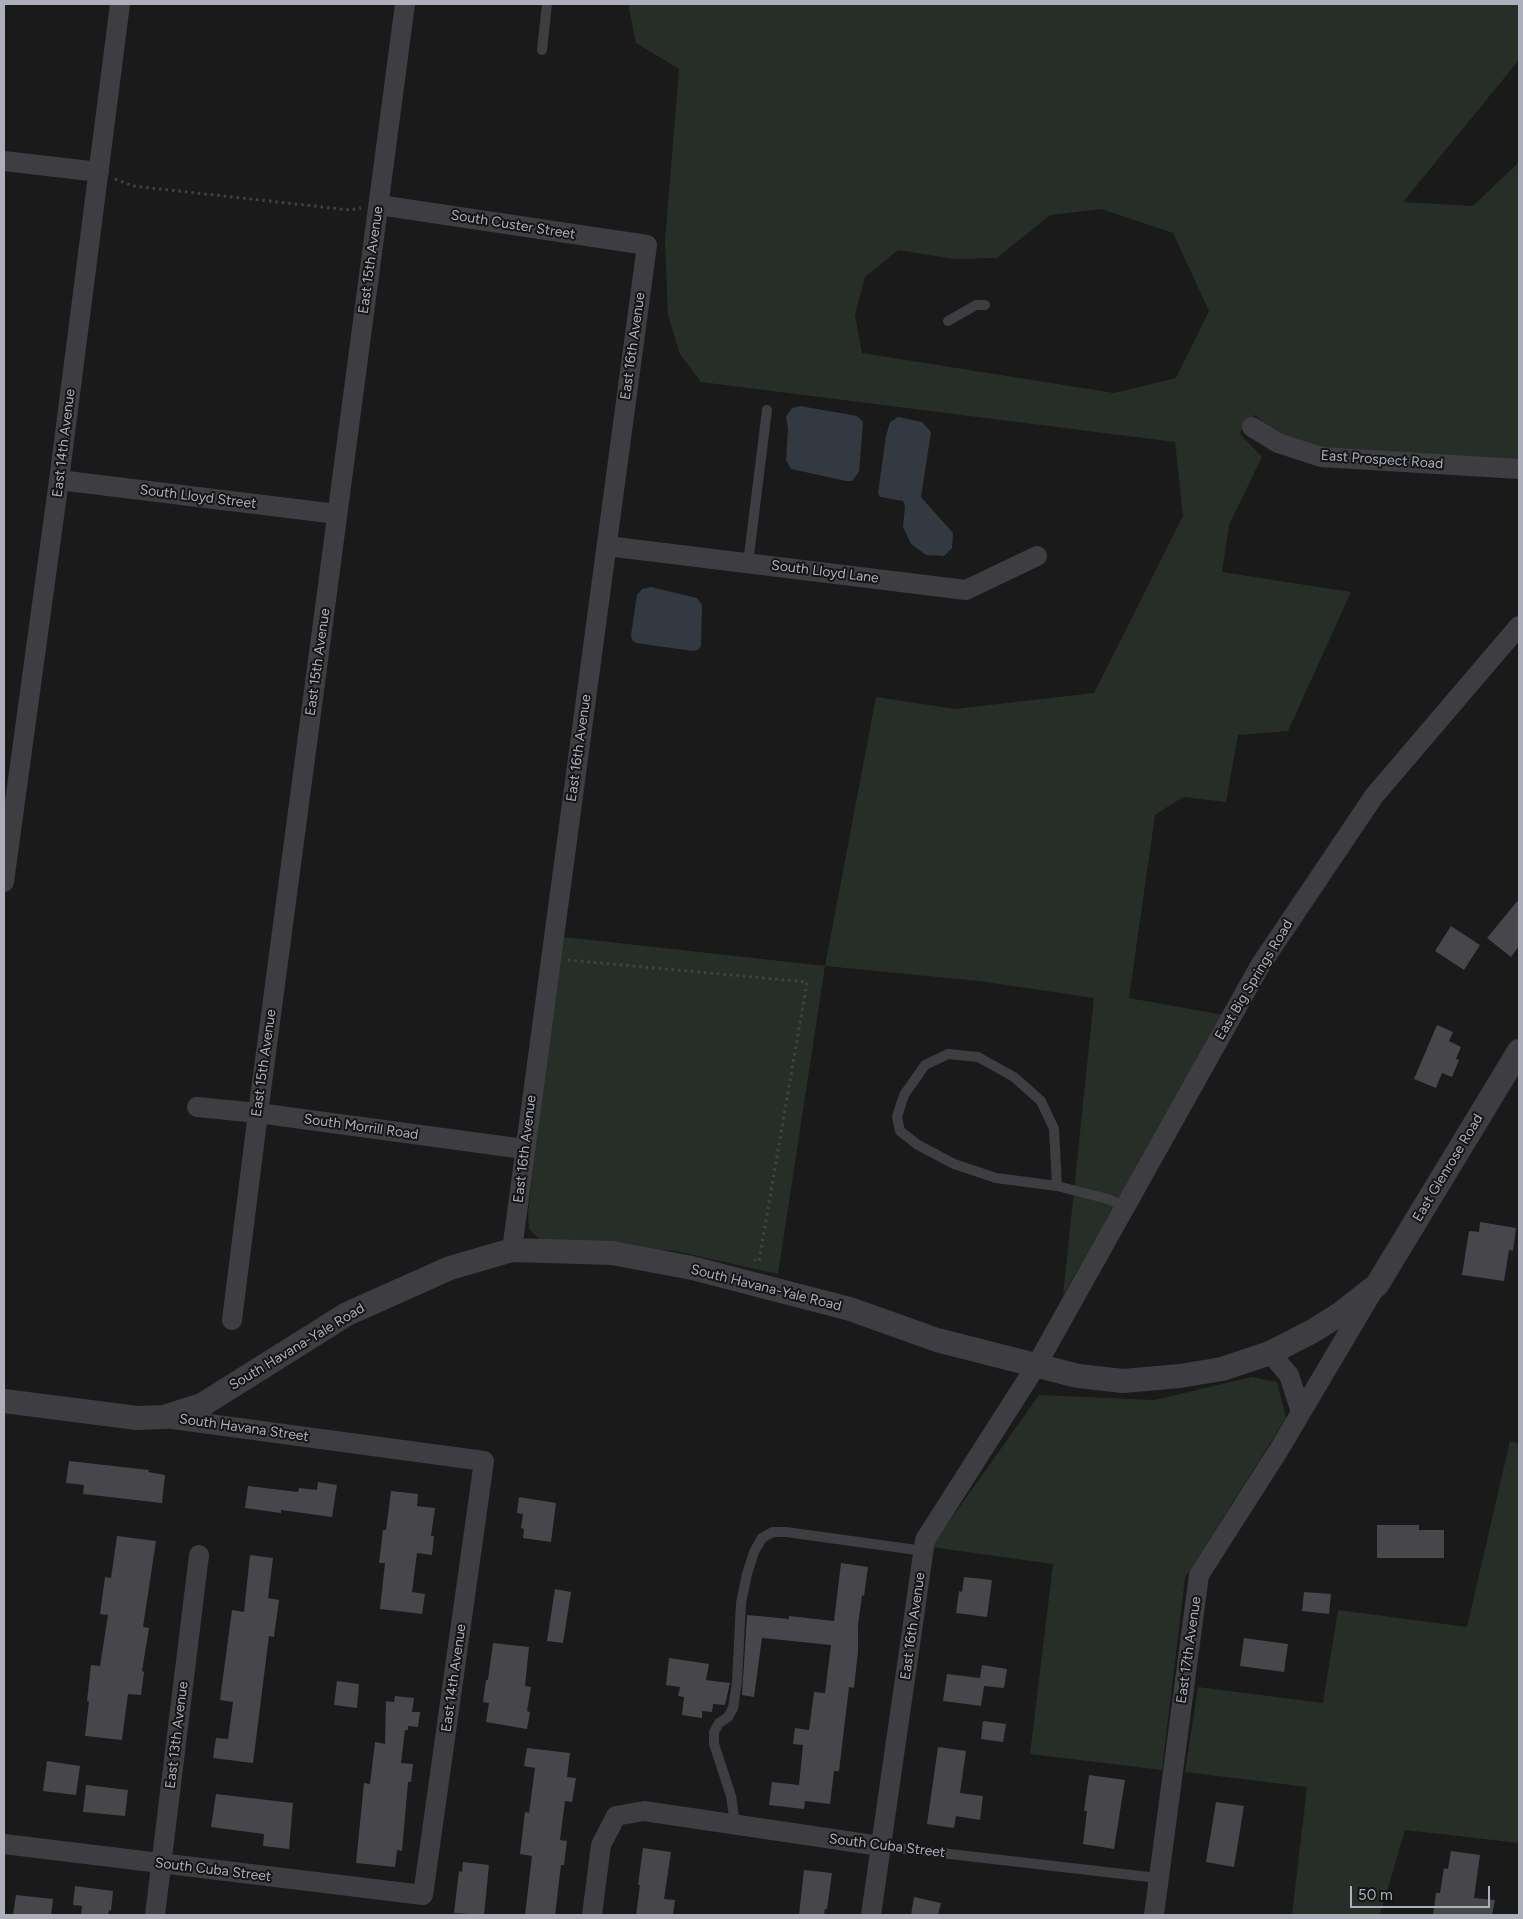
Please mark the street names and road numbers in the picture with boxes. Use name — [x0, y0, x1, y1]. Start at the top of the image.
street label: East 15th Avenue — [355, 205, 387, 315]
street label: South Custer Street — [450, 207, 576, 243]
street label: East 16th Avenue — [617, 291, 649, 401]
street label: East 14th Avenue — [49, 388, 79, 498]
street label: East Prospect Road — [1320, 447, 1444, 473]
street label: South Lloyd Street — [139, 482, 257, 512]
street label: South Lloyd Lane — [770, 557, 880, 587]
street label: East 15th Avenue — [302, 607, 334, 717]
street label: East 16th Avenue — [563, 693, 595, 803]
street label: East Big Springs Road — [1211, 917, 1297, 1043]
street label: East 15th Avenue — [248, 1008, 280, 1118]
street label: East 16th Avenue — [510, 1094, 540, 1204]
street label: South Morrill Road — [303, 1111, 419, 1143]
street label: East Glenrose Road — [1409, 1111, 1487, 1225]
street label: South Havana-Yale Road — [689, 1261, 843, 1315]
street label: South Havana-Yale Road — [226, 1300, 368, 1394]
street label: South Havana Street — [178, 1411, 310, 1445]
street label: East 16th Avenue — [897, 1571, 929, 1681]
street label: East 17th Avenue — [1173, 1595, 1205, 1705]
street label: East 14th Avenue — [438, 1623, 470, 1733]
street label: East 13th Avenue — [162, 1680, 192, 1790]
street label: South Cuba Street — [828, 1831, 946, 1861]
street label: South Cuba Street — [154, 1855, 272, 1885]

